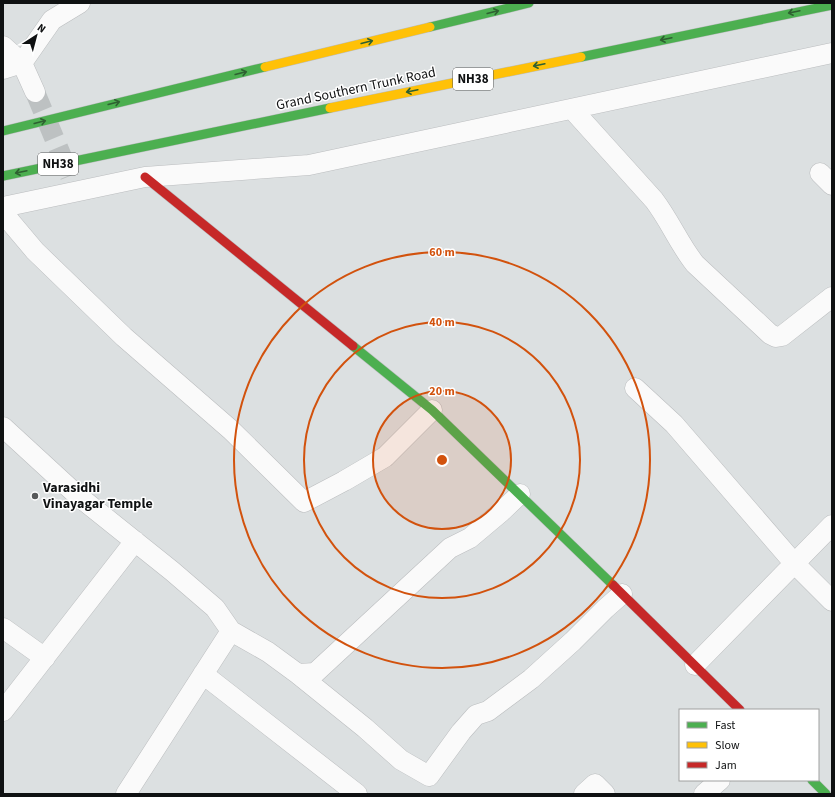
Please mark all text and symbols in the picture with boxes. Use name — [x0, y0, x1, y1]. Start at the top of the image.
one-way arrow — [487, 7, 500, 15]
one-way arrow — [788, 9, 801, 17]
north arrow — [16, 16, 56, 56]
text: N — [34, 20, 49, 37]
one-way arrow — [660, 35, 673, 43]
one-way arrow — [360, 38, 373, 46]
one-way arrow — [533, 61, 546, 69]
street label: Grand Southern Trunk Road — [274, 62, 438, 116]
road number: NH38 — [453, 68, 493, 90]
one-way arrow — [234, 69, 247, 76]
one-way arrow — [406, 88, 419, 96]
one-way arrow — [108, 99, 121, 107]
one-way arrow — [33, 118, 46, 125]
road number: NH38 — [38, 153, 78, 175]
one-way arrow — [15, 168, 28, 176]
text: 60 m — [429, 244, 455, 261]
text: 40 m — [429, 314, 455, 331]
text: 20 m — [429, 383, 455, 400]
centre of rings — [435, 453, 449, 467]
place label: Varasidhi Vinayagar Temple — [42, 478, 153, 514]
marker: Varasidhi Vinayagar Temple — [30, 491, 40, 501]
legend — [679, 709, 819, 781]
text: Fast — [715, 717, 735, 734]
text: Slow — [715, 737, 740, 754]
text: Jam — [715, 757, 737, 774]

